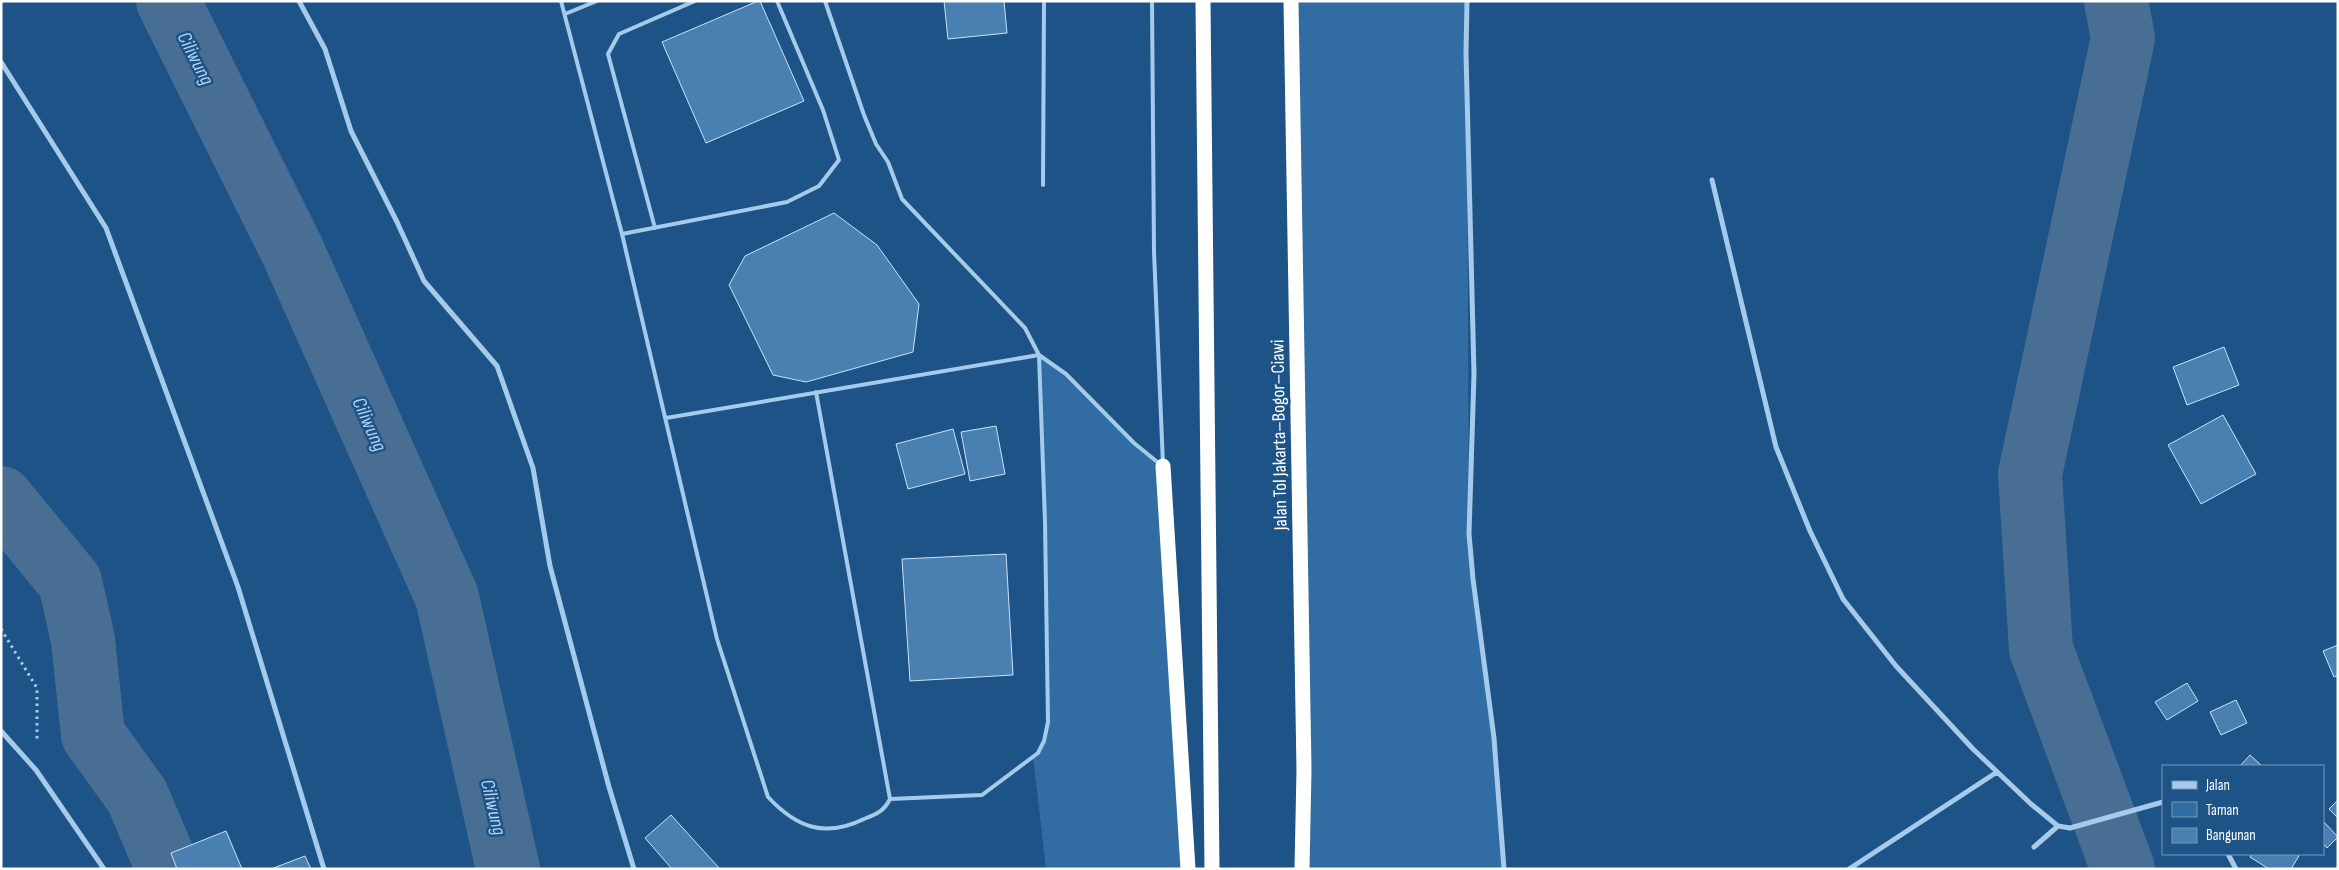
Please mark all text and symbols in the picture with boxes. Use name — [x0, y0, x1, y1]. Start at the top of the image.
water label: Ciliwung — [172, 28, 219, 89]
street label: Jalan Tol Jakarta–Bogor–Ciawi — [1266, 339, 1293, 532]
water label: Ciliwung — [347, 394, 392, 455]
legend — [2162, 765, 2324, 855]
text: Jalan — [2205, 776, 2230, 795]
water label: Ciliwung — [475, 777, 511, 838]
text: Taman — [2206, 801, 2239, 820]
text: Bangunan — [2206, 826, 2256, 845]

